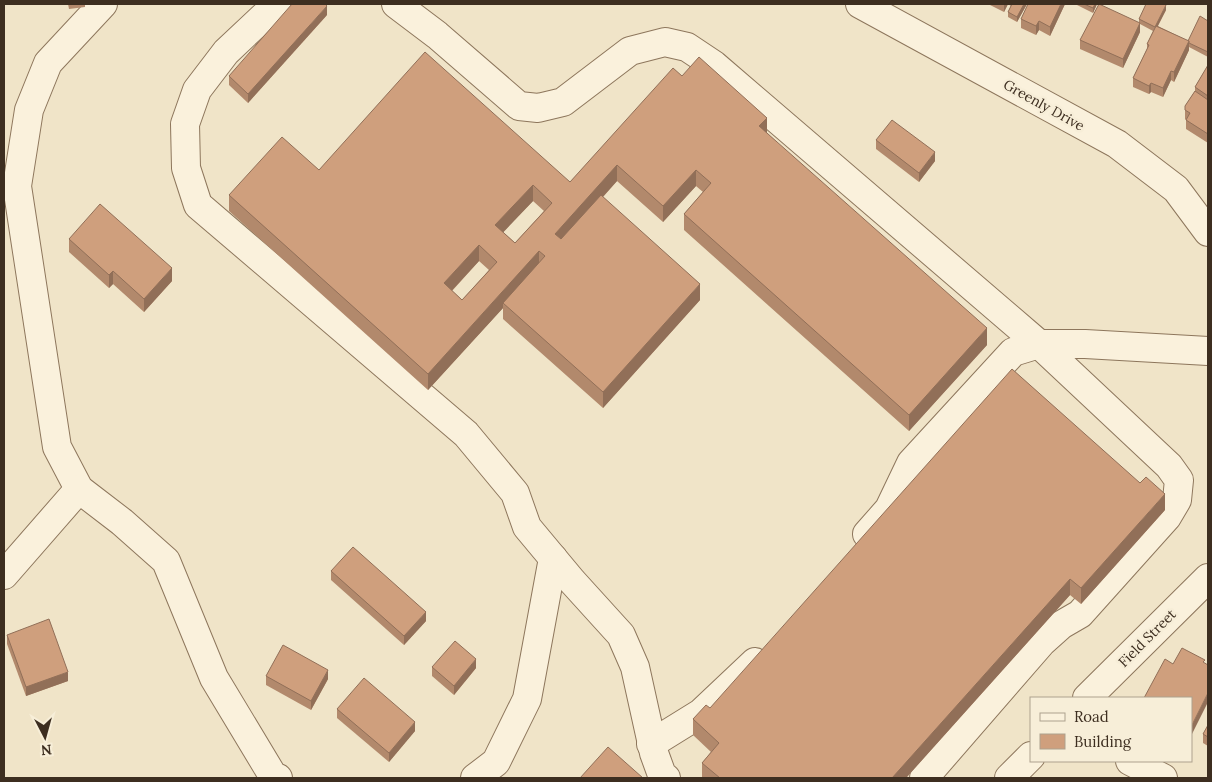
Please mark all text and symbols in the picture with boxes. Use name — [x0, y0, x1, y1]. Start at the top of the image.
street label: Greenly Drive — [1000, 75, 1088, 135]
street label: Field Street — [1114, 605, 1180, 671]
legend — [1030, 697, 1192, 762]
text: Road — [1074, 707, 1109, 726]
north arrow — [20, 712, 70, 762]
text: Building — [1074, 732, 1132, 751]
text: N — [40, 740, 53, 759]

